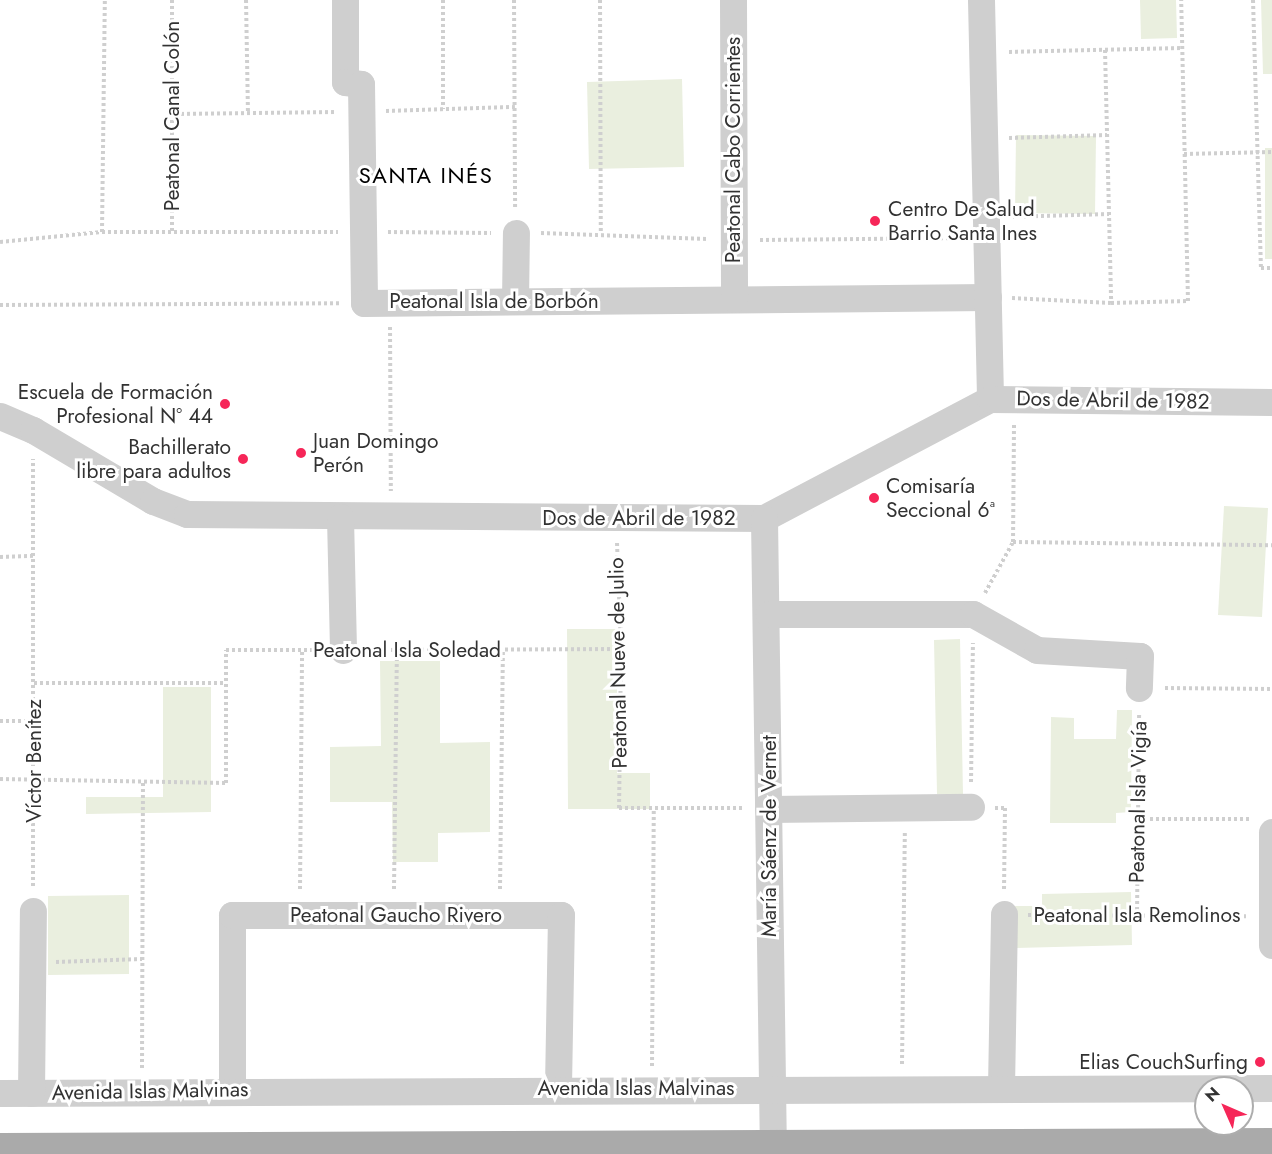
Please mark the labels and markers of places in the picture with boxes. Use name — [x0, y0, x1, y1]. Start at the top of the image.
place label: Centro De Salud Barrio Santa Ines — [888, 196, 1037, 246]
marker: Centro De Salud Barrio Santa Ines — [866, 212, 884, 230]
place label: Escuela de Formación Profesional N° 44 — [18, 379, 213, 429]
marker: Escuela de Formación Profesional N° 44 — [218, 397, 232, 411]
place label: Juan Domingo Perón — [313, 428, 439, 478]
place label: Bachillerato libre para adultos — [76, 434, 231, 484]
marker: Juan Domingo Perón — [294, 446, 308, 460]
marker: Bachillerato libre para adultos — [236, 452, 250, 466]
place label: Comisaría Seccional 6ª — [886, 473, 995, 523]
marker: Comisaría Seccional 6ª — [867, 491, 881, 505]
place label: Elias CouchSurfing — [1079, 1049, 1248, 1075]
marker: Elias CouchSurfing — [1253, 1055, 1267, 1069]

